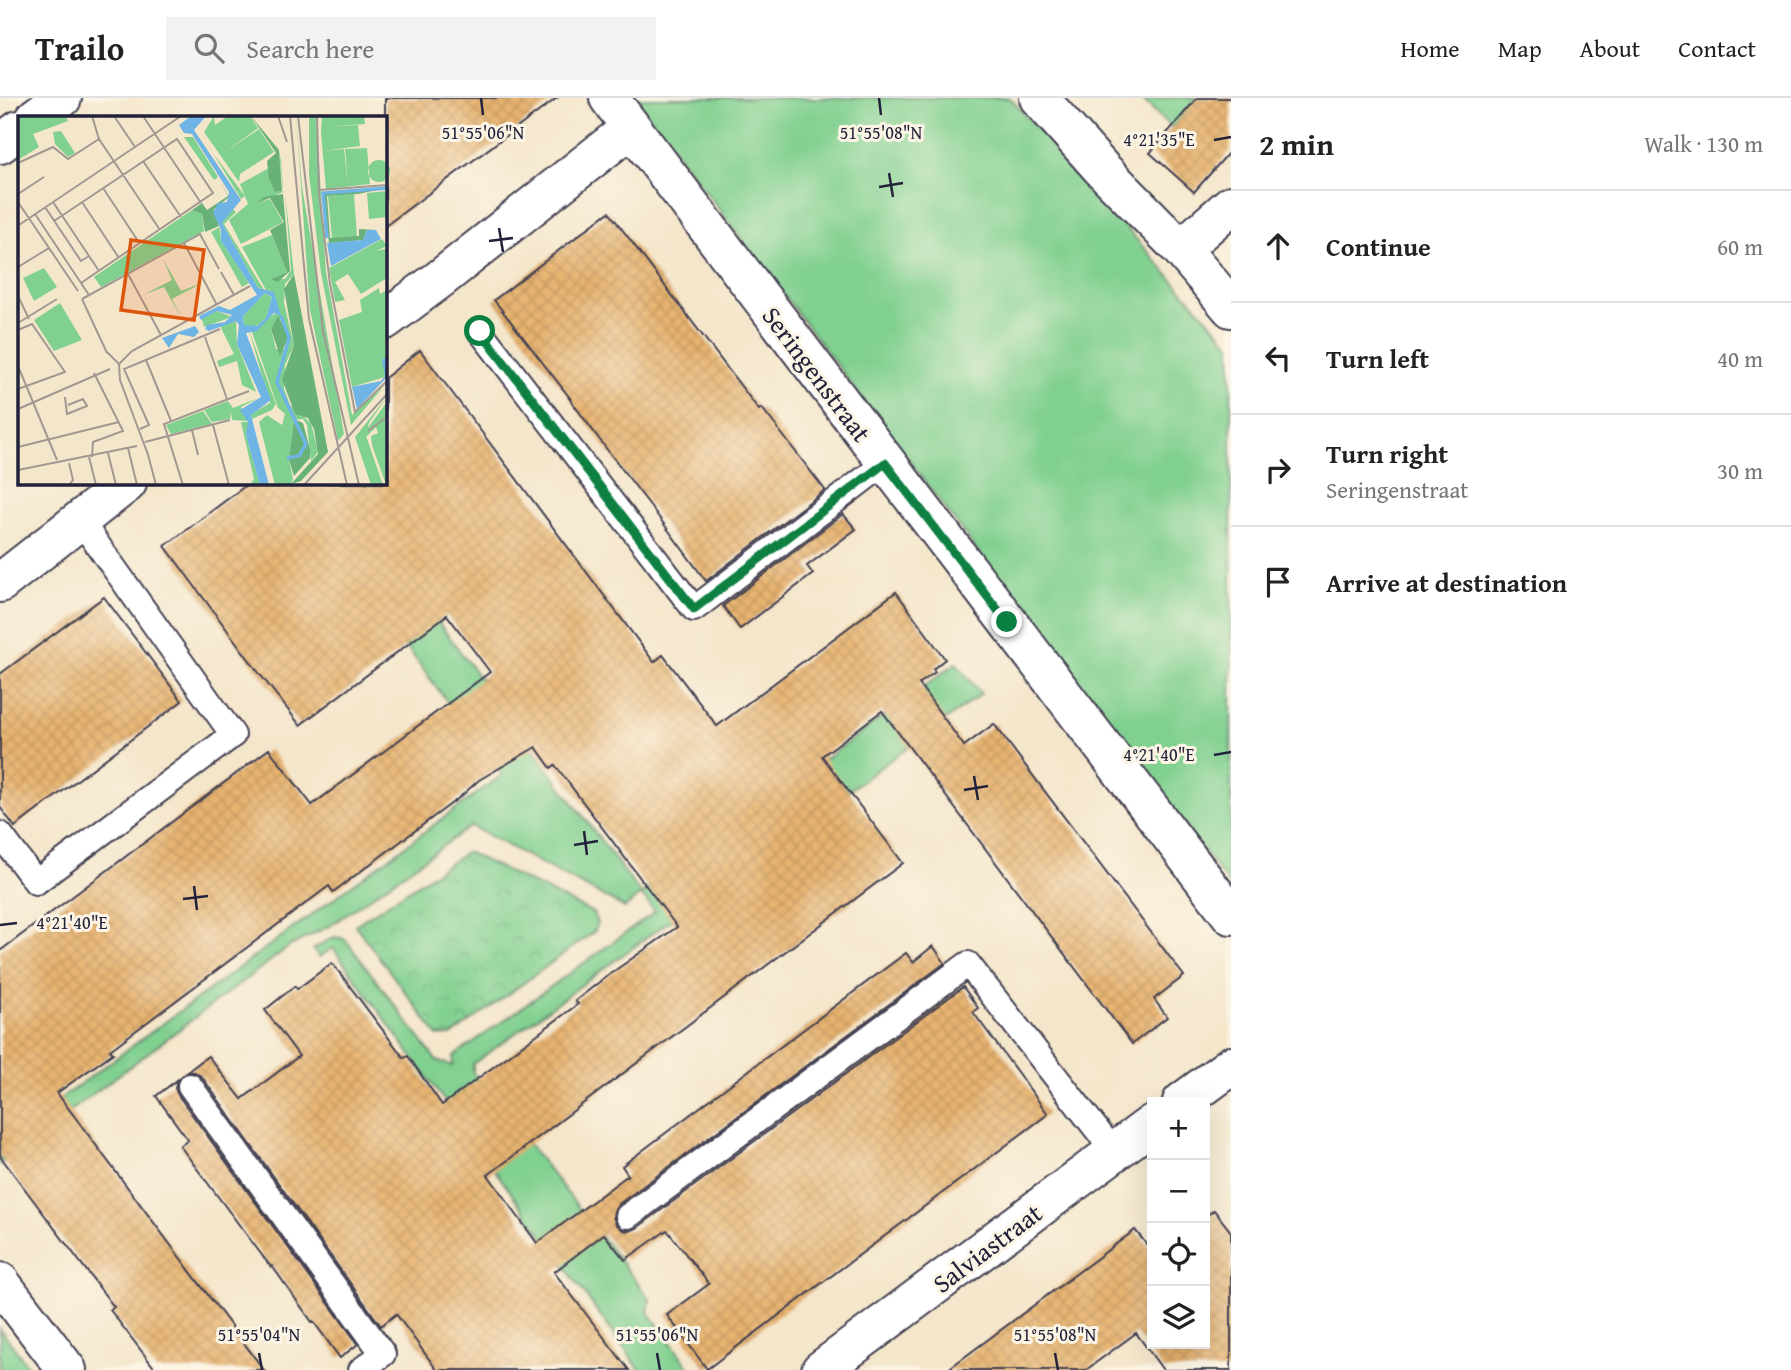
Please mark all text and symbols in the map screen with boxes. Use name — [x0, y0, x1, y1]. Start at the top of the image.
search box — [166, 17, 656, 80]
text: Trailo — [35, 24, 124, 72]
icon: search — [190, 29, 228, 67]
text: Search here — [246, 29, 375, 68]
text: Home — [1401, 31, 1460, 66]
text: Map — [1498, 31, 1542, 66]
text: About — [1580, 31, 1640, 66]
text: Contact — [1678, 31, 1756, 66]
inset map — [18, 116, 387, 485]
text: 51°55'06"N — [442, 119, 525, 146]
text: 51°55'08"N — [840, 119, 923, 146]
text: 2 min — [1259, 122, 1334, 166]
text: 4°21'35"E — [1123, 126, 1195, 153]
text: Walk · 130 m — [1644, 127, 1763, 160]
icon: ahead — [1259, 227, 1297, 265]
text: Continue — [1326, 227, 1431, 266]
text: 60 m — [1717, 230, 1763, 263]
street label: Seringenstraat — [753, 298, 881, 450]
route start — [464, 315, 495, 346]
icon: left — [1259, 339, 1297, 377]
text: Turn left — [1326, 339, 1429, 378]
text: 40 m — [1717, 342, 1763, 375]
text: Turn right — [1326, 434, 1448, 473]
icon: right — [1259, 451, 1297, 489]
text: 30 m — [1717, 454, 1763, 487]
text: Seringenstraat — [1326, 473, 1468, 506]
icon: arrive — [1259, 563, 1297, 601]
text: Arrive at destination — [1326, 563, 1567, 602]
route end — [991, 606, 1022, 637]
text: 4°21'40"E — [1123, 741, 1195, 768]
text: 4°21'40"E — [36, 909, 108, 936]
map controls — [1147, 1097, 1210, 1349]
button: + — [1147, 1097, 1210, 1160]
button: − — [1147, 1160, 1210, 1223]
street label: Salviastraat — [924, 1194, 1050, 1302]
button: locate — [1147, 1223, 1210, 1286]
button: layers — [1147, 1286, 1210, 1349]
text: 51°55'04"N — [218, 1321, 301, 1348]
text: 51°55'06"N — [616, 1321, 699, 1348]
text: 51°55'08"N — [1014, 1321, 1097, 1348]

